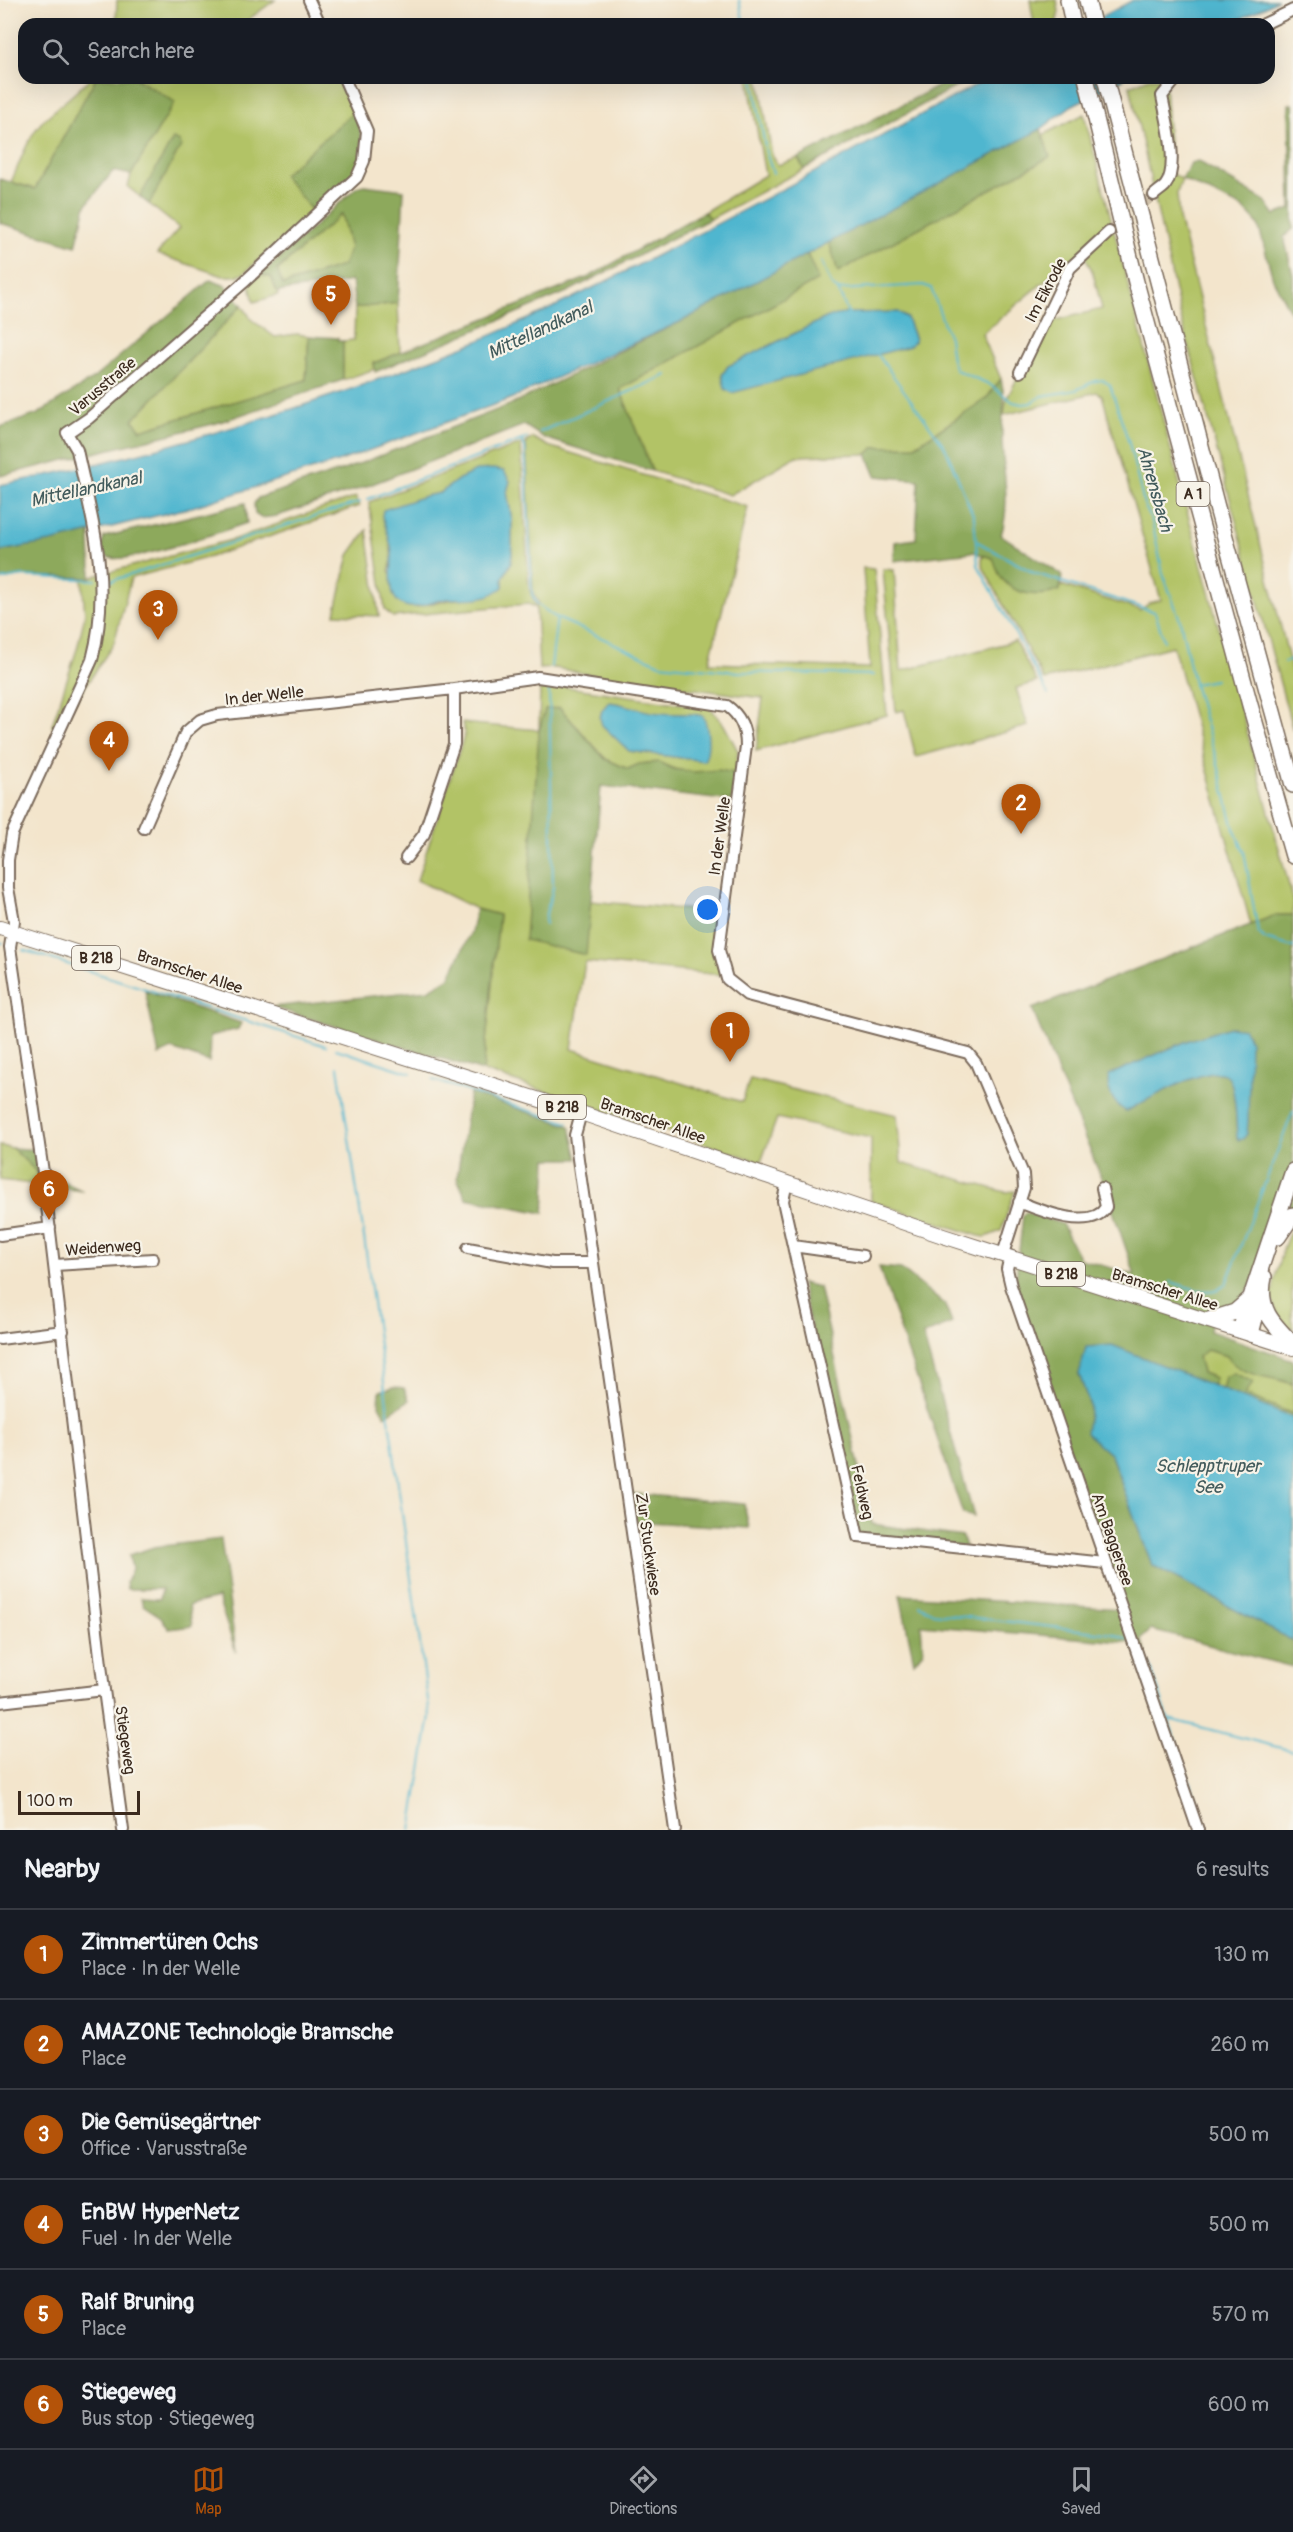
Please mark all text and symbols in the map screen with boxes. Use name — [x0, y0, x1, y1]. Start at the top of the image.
search box — [18, 18, 1275, 84]
icon: search — [39, 35, 72, 68]
text: Search here — [87, 37, 194, 65]
street label: Im Eikrode — [1021, 255, 1071, 326]
pin: 5 — [312, 276, 350, 325]
water label: Mittellandkanal — [484, 295, 598, 365]
street label: Varusstraße — [65, 353, 140, 421]
water label: Ahrensbach — [1131, 444, 1178, 536]
water label: Mittellandkanal — [28, 466, 145, 512]
road number: A 1 — [1176, 482, 1210, 506]
pin: 3 — [138, 590, 178, 640]
street label: In der Welle — [224, 682, 305, 710]
pin: 4 — [90, 722, 128, 771]
pin: 2 — [1002, 784, 1040, 834]
street label: In der Welle — [705, 795, 735, 877]
your location — [693, 895, 722, 924]
street label: Bramscher Allee — [134, 945, 245, 998]
road number: B 218 — [72, 946, 120, 970]
pin: 1 — [710, 1012, 750, 1062]
street label: Bramscher Allee — [597, 1094, 708, 1148]
road number: B 218 — [538, 1095, 586, 1119]
pin: 6 — [29, 1170, 68, 1220]
street label: Weidenweg — [65, 1235, 142, 1261]
road number: B 218 — [1037, 1262, 1085, 1286]
street label: Bramscher Allee — [1109, 1264, 1220, 1316]
water label: Schlepptruper See — [1156, 1455, 1263, 1499]
street label: Feldweg — [846, 1463, 878, 1521]
street label: Am Baggersee — [1087, 1490, 1137, 1588]
street label: Zur Stuckwiese — [631, 1492, 665, 1597]
street label: Stiegeweg — [110, 1704, 140, 1776]
scale bar — [18, 1788, 140, 1816]
text: 100 m — [27, 1791, 73, 1811]
text: Nearby — [24, 1853, 100, 1885]
text: 6 results — [1196, 1857, 1269, 1882]
text: Zimmertüren Ochs — [81, 1928, 258, 1956]
text: 1 — [40, 1942, 47, 1967]
text: 130 m — [1214, 1942, 1269, 1967]
text: Place · In der Welle — [81, 1956, 240, 1981]
text: AMAZONE Technologie Bramsche — [81, 2018, 393, 2046]
text: 2 — [38, 2032, 49, 2057]
text: 260 m — [1210, 2032, 1269, 2057]
text: Place — [81, 2046, 126, 2071]
text: Die Gemüsegärtner — [81, 2108, 261, 2136]
text: 3 — [38, 2122, 49, 2147]
text: 500 m — [1209, 2122, 1269, 2147]
text: Office · Varusstraße — [81, 2136, 247, 2161]
text: EnBW HyperNetz — [81, 2198, 239, 2226]
text: 4 — [38, 2212, 49, 2237]
text: 500 m — [1209, 2212, 1269, 2237]
text: Fuel · In der Welle — [81, 2226, 232, 2251]
text: Ralf Bruning — [81, 2288, 194, 2316]
text: 5 — [38, 2302, 49, 2327]
text: 570 m — [1212, 2302, 1269, 2327]
text: Place — [81, 2316, 126, 2341]
text: Stiegeweg — [81, 2378, 176, 2406]
text: 6 — [38, 2392, 49, 2417]
text: 600 m — [1208, 2392, 1269, 2417]
text: Bus stop · Stiegeweg — [81, 2406, 255, 2431]
tab: Map — [192, 2463, 225, 2519]
tab: Directions — [609, 2463, 677, 2519]
tab: Saved — [1061, 2463, 1101, 2519]

